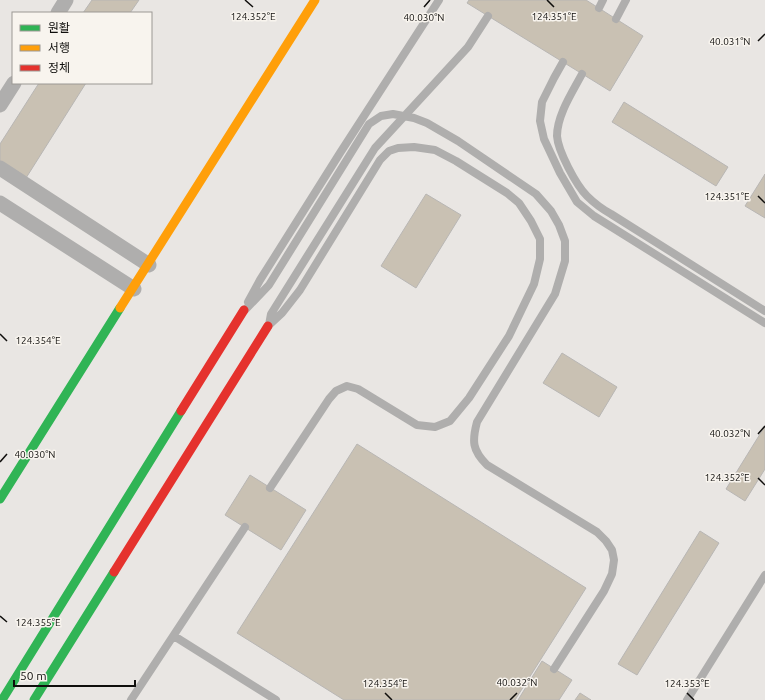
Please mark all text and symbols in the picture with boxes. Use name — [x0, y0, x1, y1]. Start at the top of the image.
text: 124.352°E — [230, 11, 276, 22]
text: 124.351°E — [531, 11, 577, 22]
legend — [12, 12, 152, 84]
text: 40.030°N — [403, 12, 445, 23]
text: 원활 — [48, 21, 70, 34]
text: 40.031°N — [709, 36, 751, 47]
text: 서행 — [48, 41, 70, 54]
text: 정체 — [48, 61, 70, 74]
text: 124.351°E — [704, 191, 750, 202]
text: 124.354°E — [15, 335, 61, 346]
text: 40.032°N — [709, 428, 751, 439]
text: 40.030°N — [14, 449, 56, 460]
text: 124.352°E — [704, 472, 750, 483]
text: 124.355°E — [15, 617, 61, 628]
scale bar — [14, 662, 135, 688]
text: 50 m — [20, 669, 47, 682]
text: 40.032°N — [496, 677, 538, 688]
text: 124.354°E — [362, 678, 408, 689]
text: 124.353°E — [664, 678, 710, 689]

